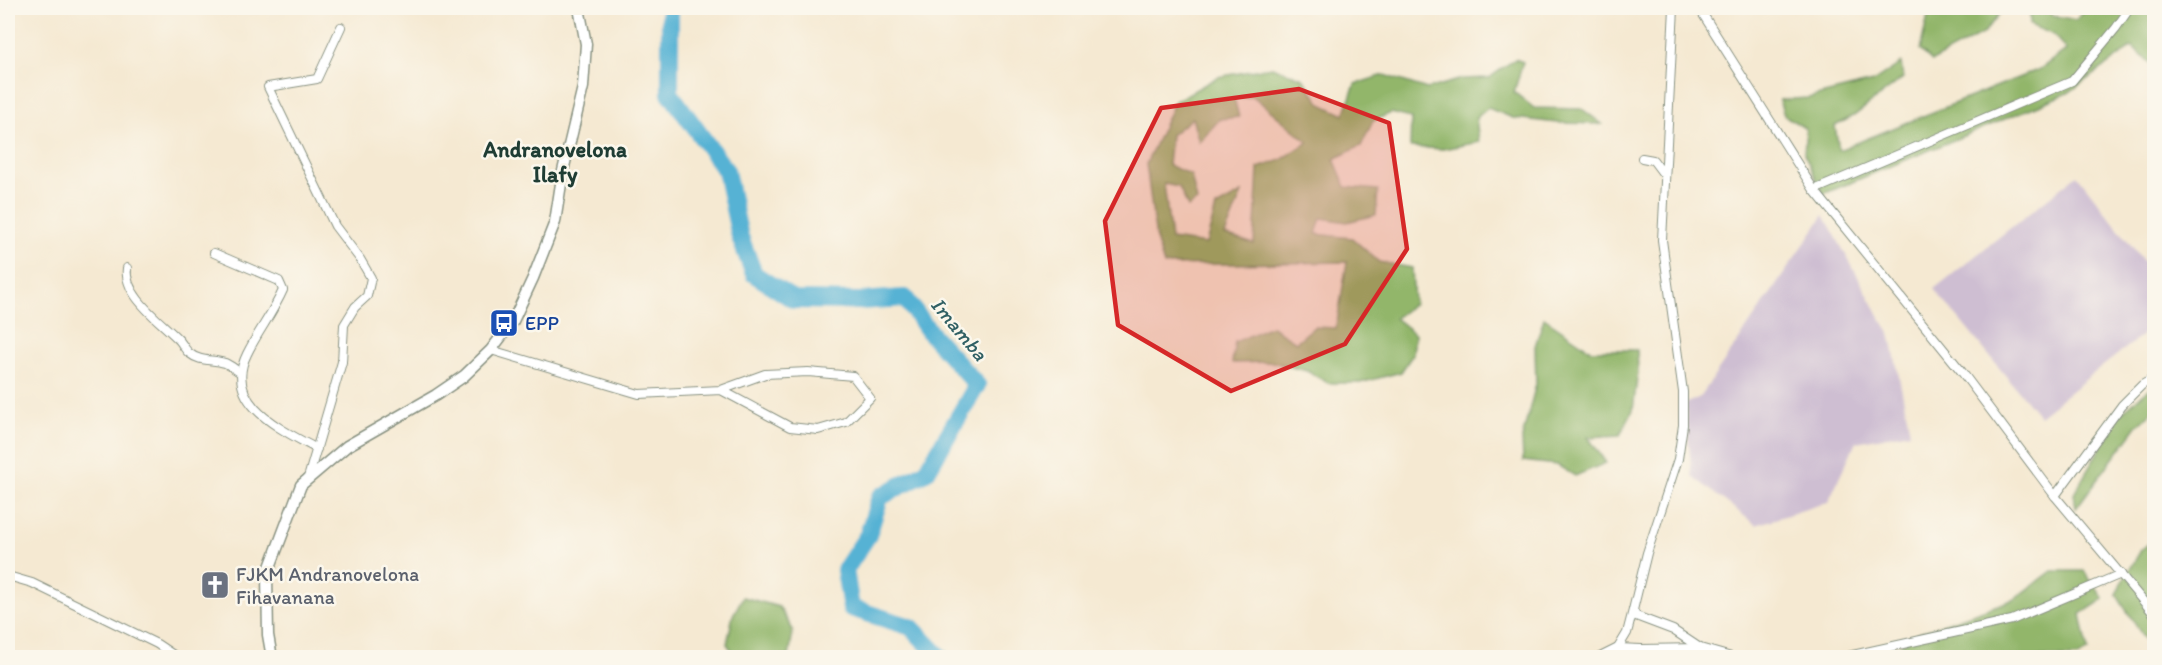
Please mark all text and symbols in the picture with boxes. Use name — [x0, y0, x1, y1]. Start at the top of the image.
district label: Andranovelona Ilafy — [482, 136, 627, 188]
water label: Imamba — [926, 292, 993, 366]
bus stop icon: EPP — [488, 307, 520, 339]
place label: EPP — [525, 311, 559, 335]
place label: FJKM Andranovelona Fihavanana — [236, 562, 419, 609]
church icon: FJKM Andranovelona Fihavanana — [199, 569, 231, 601]

